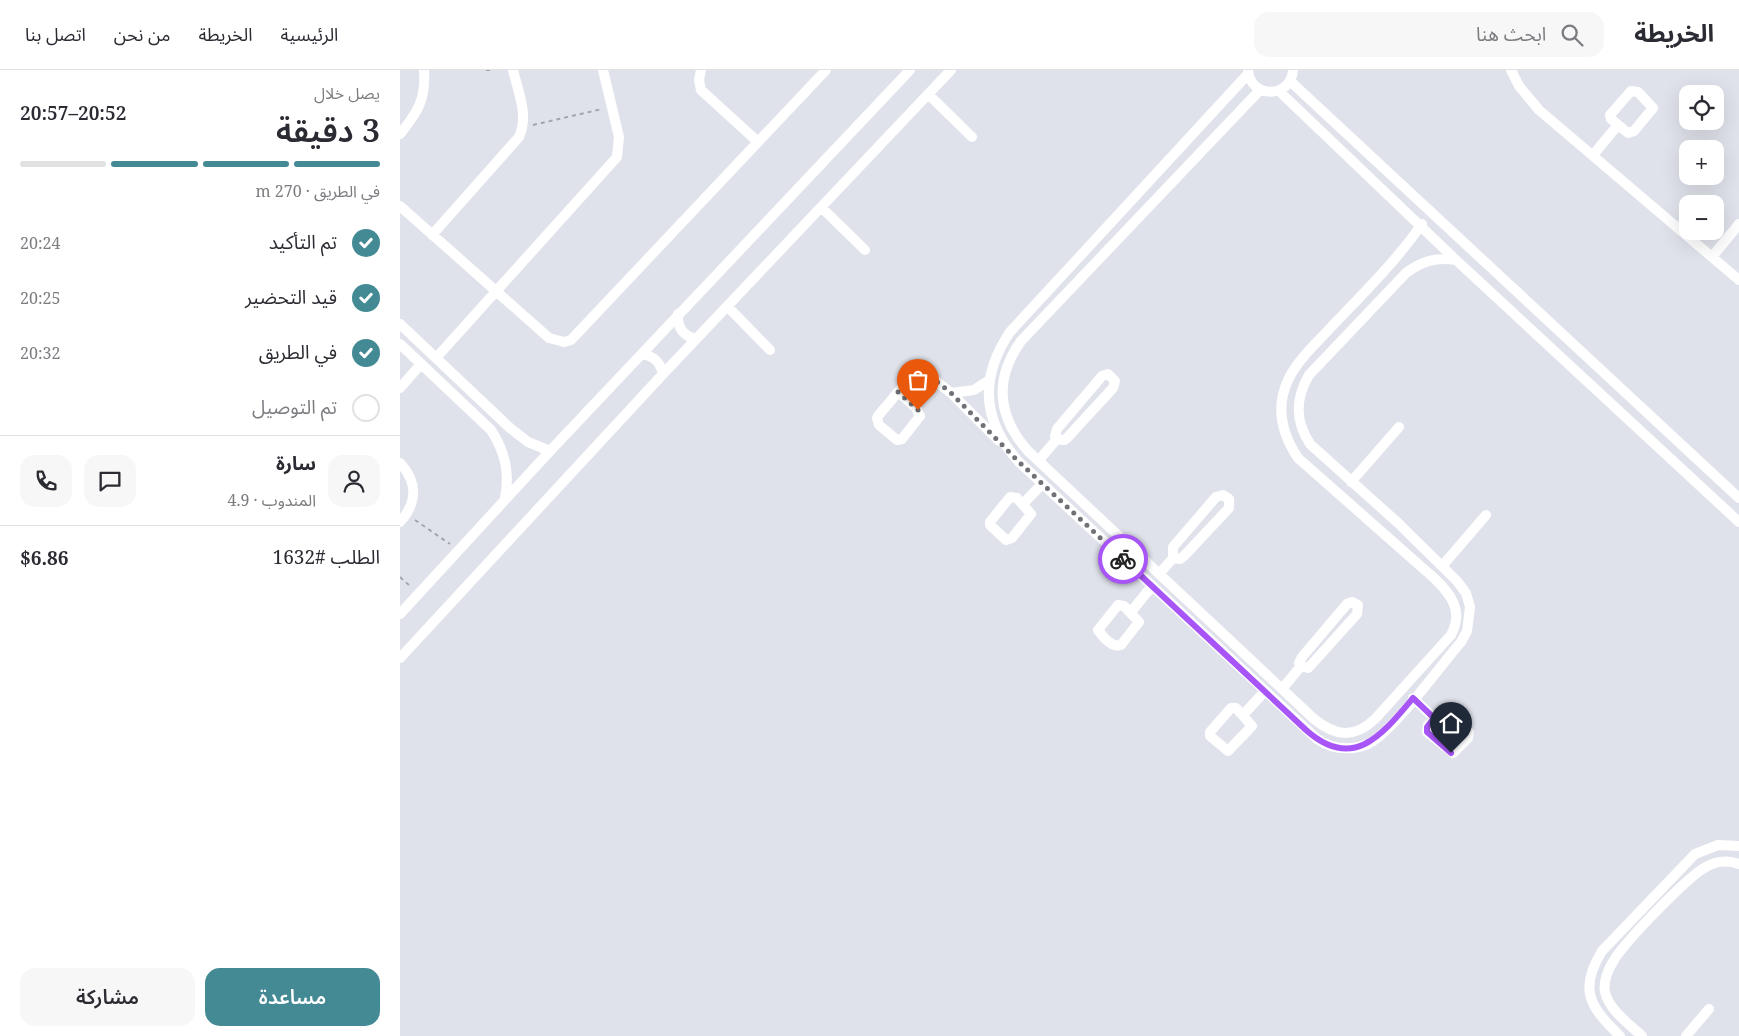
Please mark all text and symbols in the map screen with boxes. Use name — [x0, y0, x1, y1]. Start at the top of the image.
search box — [1254, 12, 1604, 57]
text: الخريطة — [1634, 16, 1714, 49]
text: ابحث هنا — [1476, 21, 1546, 47]
icon: search — [1558, 21, 1586, 49]
text: اتصل بنا — [25, 22, 86, 46]
text: من نحن — [114, 22, 171, 46]
text: الخريطة — [199, 22, 252, 46]
text: الرئيسية — [280, 22, 338, 46]
text: يصل خلال — [314, 82, 380, 104]
map controls — [1679, 85, 1724, 240]
button: locate — [1679, 85, 1724, 130]
text: 20:52–20:57 — [20, 100, 126, 126]
text: 3 دقيقة — [276, 108, 380, 151]
button: + — [1679, 140, 1724, 185]
text: في الطريق · 270 m — [256, 180, 380, 202]
button: − — [1679, 195, 1724, 240]
text: تم التأكيد — [269, 229, 337, 255]
icon: check — [352, 229, 380, 257]
text: 20:24 — [20, 232, 60, 254]
text: قيد التحضير — [245, 284, 337, 310]
icon: check — [352, 284, 380, 312]
text: 20:25 — [20, 287, 60, 309]
text: في الطريق — [259, 339, 337, 365]
icon: check — [352, 339, 380, 367]
text: 20:32 — [20, 342, 60, 364]
pin — [897, 359, 939, 410]
icon: bag — [904, 366, 932, 394]
text: تم التوصيل — [252, 394, 337, 420]
text: سارة — [276, 450, 316, 476]
button: phone — [20, 455, 72, 507]
button: chat — [84, 455, 136, 507]
button: person — [328, 455, 380, 507]
text: المندوب · 4.9 — [228, 489, 316, 511]
courier — [1098, 534, 1148, 584]
text: الطلب #1632 — [273, 544, 380, 570]
text: $6.86 — [20, 545, 69, 571]
icon: bike — [1109, 545, 1137, 573]
pin — [1430, 702, 1472, 753]
icon: home — [1437, 709, 1465, 737]
button: مشاركة — [20, 968, 195, 1026]
button: مساعدة — [205, 968, 380, 1026]

